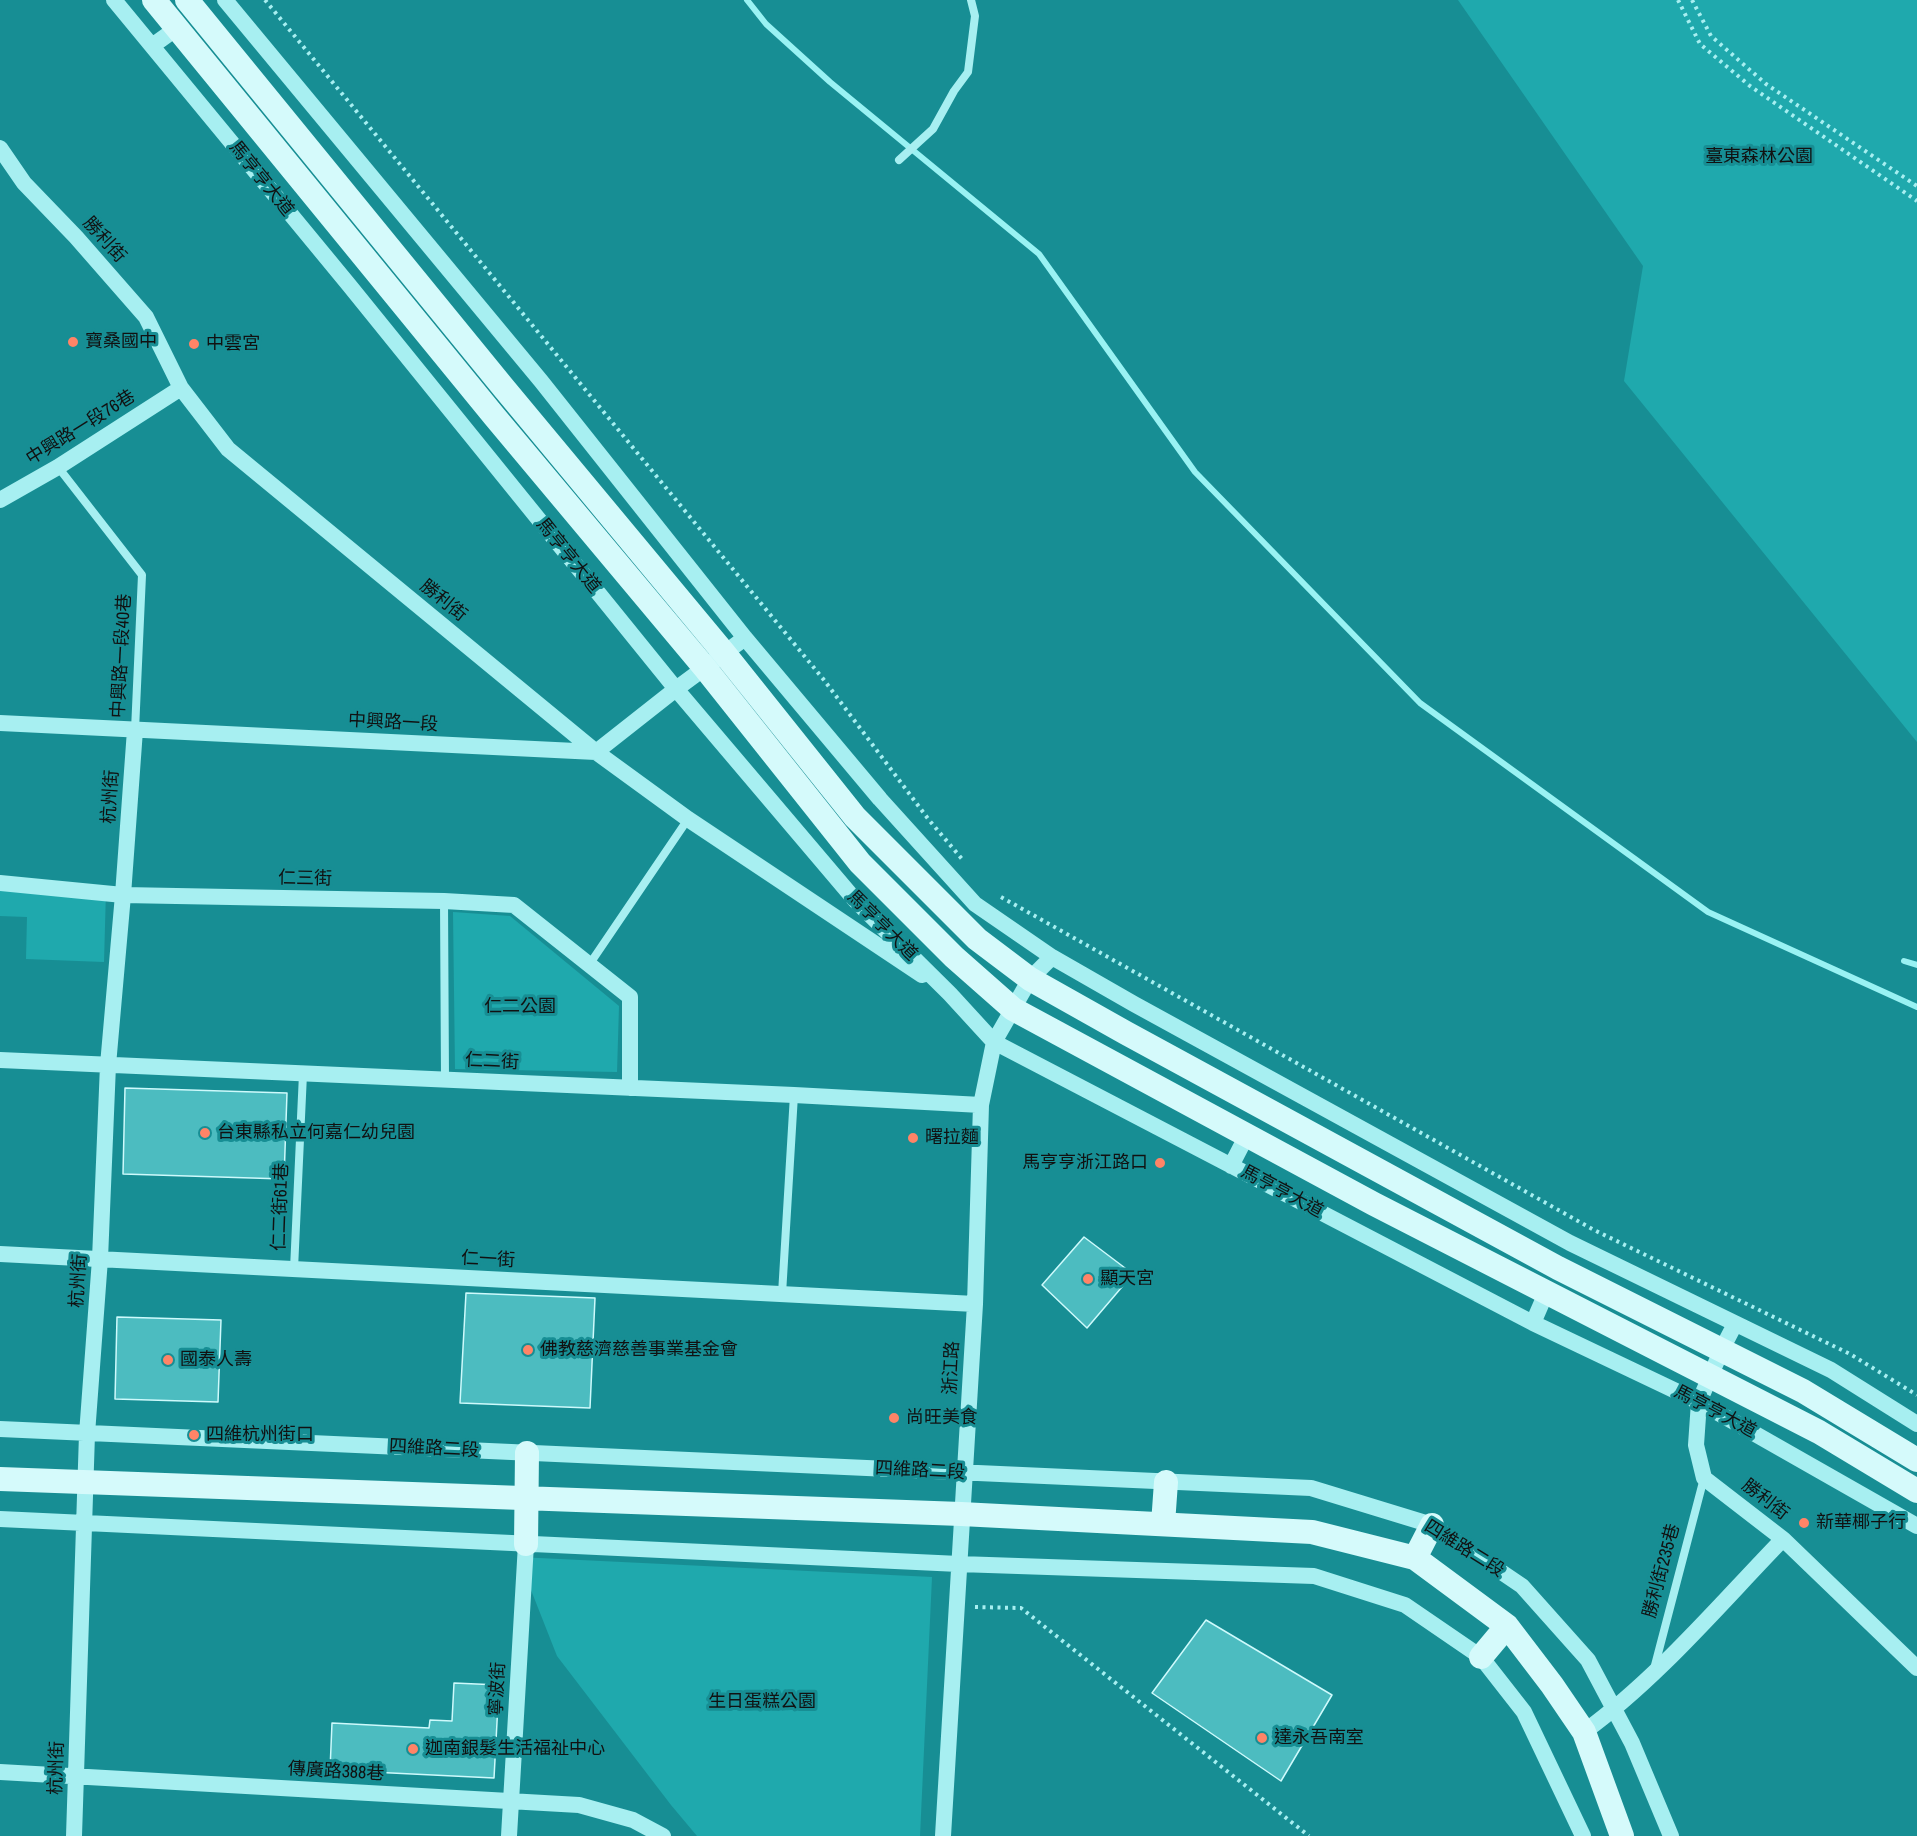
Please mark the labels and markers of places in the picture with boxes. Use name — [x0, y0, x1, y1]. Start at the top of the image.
place label: 寶桑國中 — [85, 331, 157, 353]
place label: 中雲宮 — [206, 333, 260, 355]
marker: 寶桑國中 — [66, 335, 80, 349]
marker: 中雲宮 — [187, 337, 201, 351]
place label: 台東縣私立何嘉仁幼兒園 — [217, 1122, 415, 1144]
marker: 台東縣私立何嘉仁幼兒園 — [198, 1126, 212, 1140]
place label: 曙拉麵 — [925, 1127, 979, 1149]
marker: 曙拉麵 — [906, 1131, 920, 1145]
place label: 馬亨亨浙江路口 — [1022, 1152, 1148, 1174]
marker: 馬亨亨浙江路口 — [1153, 1156, 1167, 1170]
place label: 顯天宮 — [1100, 1268, 1154, 1290]
marker: 顯天宮 — [1081, 1272, 1095, 1286]
place label: 佛教慈濟慈善事業基金會 — [540, 1339, 738, 1361]
marker: 佛教慈濟慈善事業基金會 — [521, 1343, 535, 1357]
place label: 國泰人壽 — [180, 1349, 252, 1371]
marker: 國泰人壽 — [161, 1353, 175, 1367]
place label: 尚旺美食 — [906, 1407, 978, 1429]
marker: 尚旺美食 — [887, 1411, 901, 1425]
place label: 四維杭州街口 — [206, 1424, 314, 1446]
marker: 四維杭州街口 — [187, 1428, 201, 1442]
place label: 新華椰子行 — [1816, 1512, 1906, 1534]
marker: 新華椰子行 — [1797, 1516, 1811, 1530]
place label: 達永吾南室 — [1274, 1727, 1364, 1749]
marker: 達永吾南室 — [1255, 1731, 1269, 1745]
place label: 迦南銀髮生活福祉中心 — [425, 1738, 605, 1760]
marker: 迦南銀髮生活福祉中心 — [406, 1742, 420, 1756]

